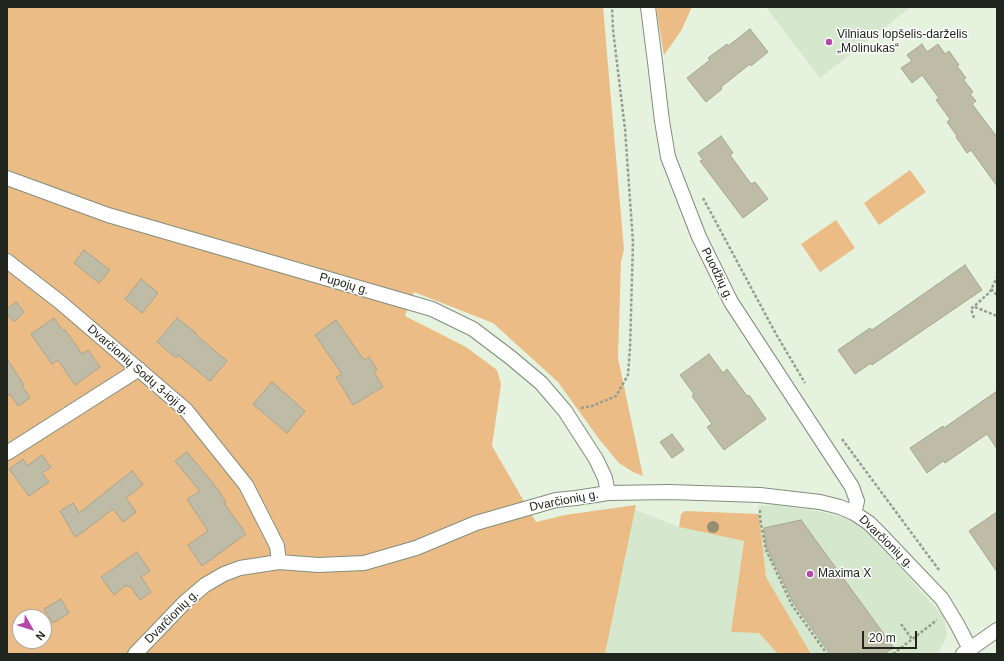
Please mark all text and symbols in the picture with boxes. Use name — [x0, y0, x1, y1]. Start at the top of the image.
place label: Vilniaus lopšelis-darželis „Molinukas“ — [837, 28, 968, 56]
marker: Vilniaus lopšelis-darželis „Molinukas“ — [824, 37, 834, 47]
street label: Puodžių g. — [698, 245, 736, 303]
street label: Pupojų g. — [318, 270, 370, 298]
street label: Dvarčionių Sodų 3-ioji g. — [84, 322, 192, 418]
street label: Dvarčionių g. — [528, 487, 600, 515]
street label: Dvarčionių g. — [856, 512, 916, 572]
place label: Maxima X — [818, 567, 871, 581]
marker: Maxima X — [805, 569, 815, 579]
street label: Dvarčionių g. — [142, 587, 202, 647]
north arrow — [12, 609, 52, 649]
scale bar — [864, 623, 919, 649]
text: N — [33, 629, 48, 643]
text: 20 m — [869, 631, 896, 645]

